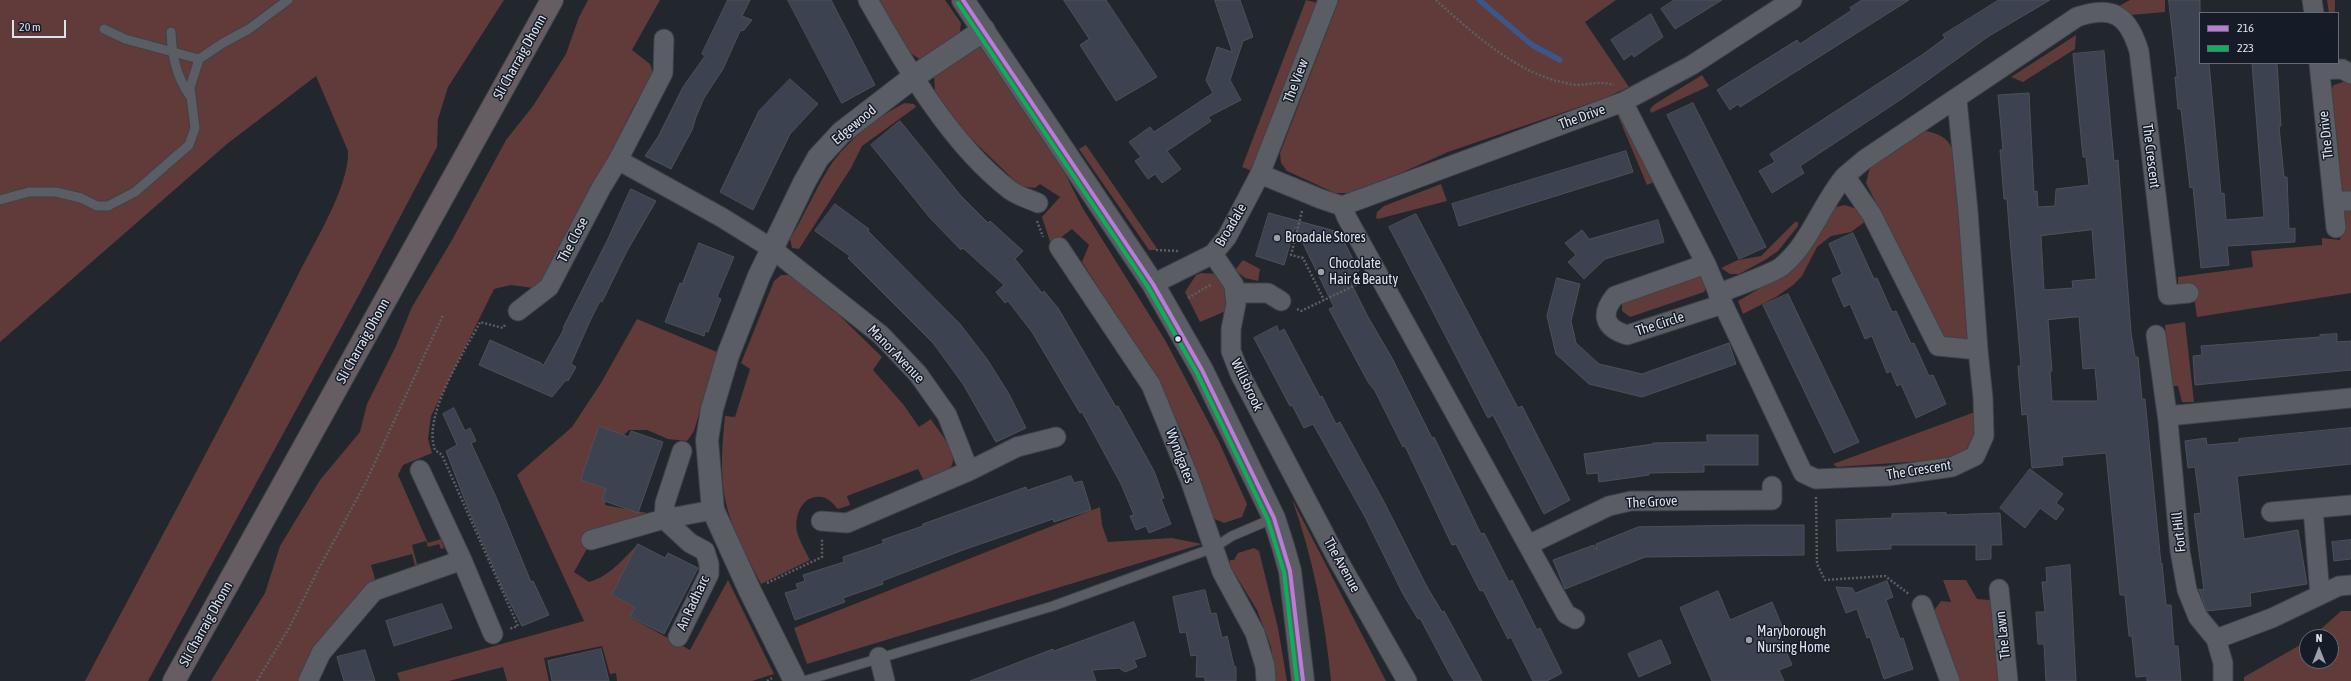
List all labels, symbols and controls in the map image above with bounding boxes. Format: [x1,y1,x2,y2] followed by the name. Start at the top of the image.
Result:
[490,11,550,103] street label: Sli Charraig Dhonn
[14,12,68,38] scale bar
[2199,12,2339,64] legend
[19,20,41,34] text: 20 m
[2237,21,2254,35] text: 216
[2237,41,2254,55] text: 223
[1280,57,1312,105] street label: The View
[1557,101,1607,133] street label: The Drive
[828,102,880,148] street label: Edgewood
[2315,110,2337,160] street label: The Drive
[2139,123,2163,189] street label: The Crescent
[1212,201,1250,249] street label: Broadale
[554,215,592,265] street label: The Close
[1285,230,1366,246] place label: Broadale Stores
[1272,233,1282,243] marker: Broadale Stores
[1329,256,1398,288] place label: Chocolate Hair & Beauty
[1316,267,1326,277] marker: Chocolate Hair & Beauty
[333,295,393,387] street label: Sli Charraig Dhonn
[1634,308,1686,340] street label: The Circle
[864,322,928,386] street label: Manor Avenue
[1173,334,1183,344] unlabelled marker
[1227,356,1267,414] street label: Willsbrook
[1162,426,1198,486] street label: Wyndgates
[1886,457,1952,483] street label: The Crescent
[1626,492,1678,512] street label: The Grove
[2169,511,2189,553] street label: Fort Hill
[1320,535,1364,595] street label: The Avenue
[673,573,713,633] street label: An Radharc
[176,578,236,670] street label: Sli Charraig Dhonn
[1992,610,2014,660] street label: The Lawn
[1757,624,1830,656] place label: Maryborough Nursing Home
[2299,629,2339,669] north arrow
[2316,632,2322,644] text: N
[1744,635,1754,645] marker: Maryborough Nursing Home

